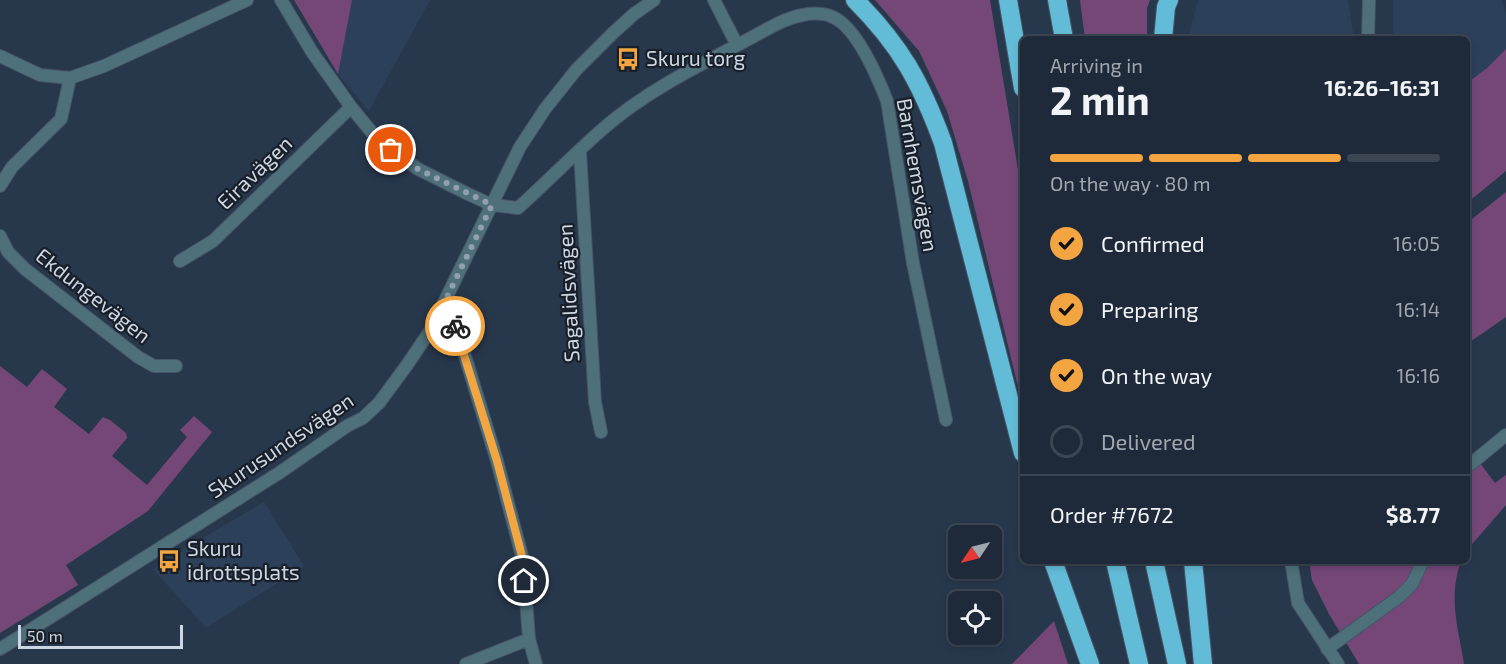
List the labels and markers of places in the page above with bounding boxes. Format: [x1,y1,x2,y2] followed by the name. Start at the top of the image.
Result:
[646,45,745,70] place label: Skuru torg
[615,46,641,72] bus stop icon: Skuru torg
[365,124,416,175] pin
[187,535,300,584] place label: Skuru idrottsplats
[156,548,182,574] bus stop icon: Skuru idrottsplats
[498,555,549,606] pin

